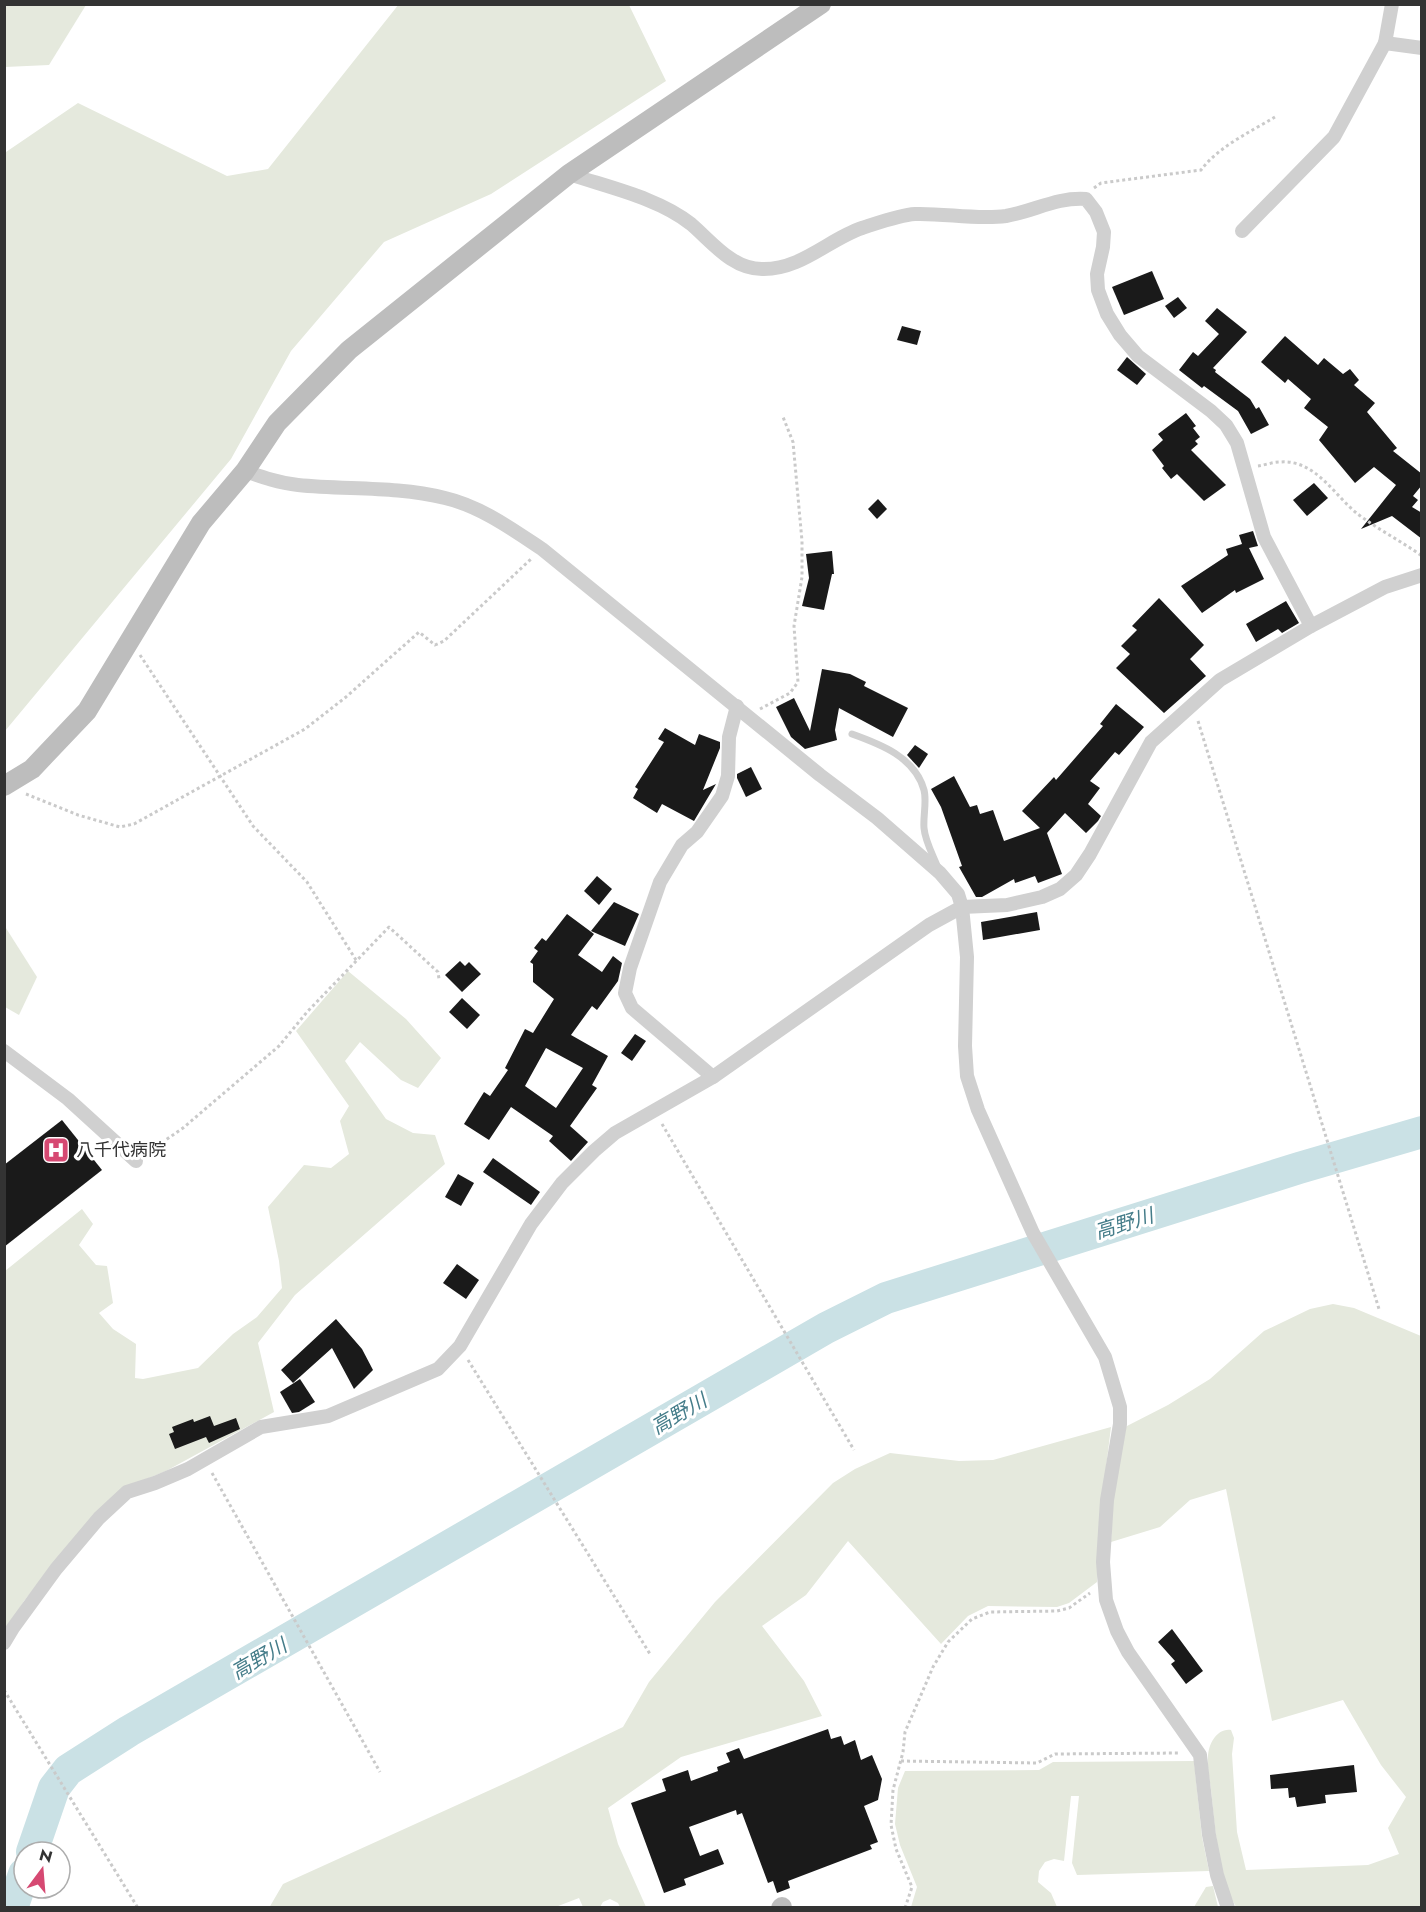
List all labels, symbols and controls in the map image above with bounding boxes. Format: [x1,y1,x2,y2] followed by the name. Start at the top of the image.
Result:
[41,1135,71,1165] hospital icon: 八千代病院
[76,1137,166,1163] place label: 八千代病院
[1091,1201,1159,1247] water label: 高野川
[646,1385,714,1442] water label: 高野川
[226,1630,294,1687] water label: 高野川
[12,1840,72,1900] north arrow
[37,1843,55,1869] text: N

